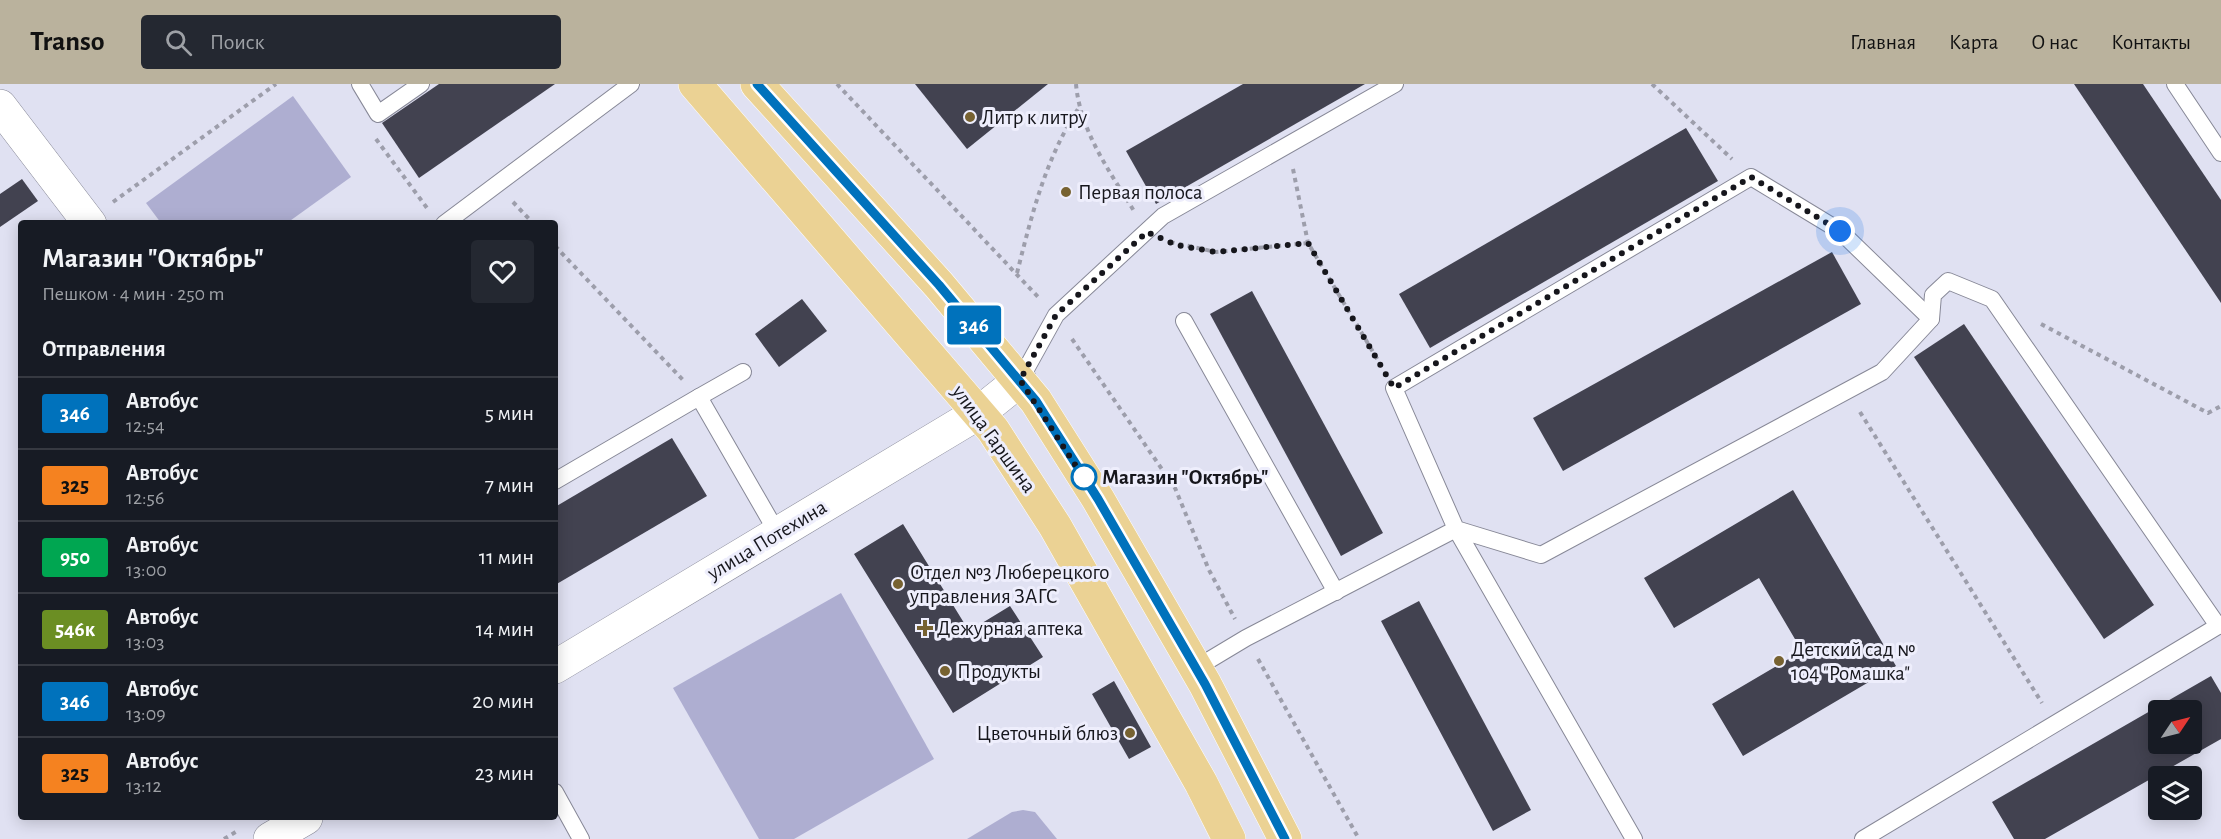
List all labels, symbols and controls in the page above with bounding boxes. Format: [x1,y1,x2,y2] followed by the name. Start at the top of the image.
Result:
[141,15,561,69] search box
[162,26,195,59] icon: search
[30,28,105,56] text: Transo
[210,31,265,53] text: Поиск
[1850,32,1916,53] text: Главная
[1949,32,1998,53] text: Карта
[2031,32,2078,53] text: О нас
[2111,32,2191,53] text: Контакты
[982,107,1087,128] place label: Литр к литру
[963,110,977,124] marker: Литр к литру
[1078,182,1203,203] place label: Первая полоса
[1059,185,1073,199] marker: Первая полоса
[1825,216,1855,246] your location
[471,240,534,303] button: heart
[42,245,264,273] text: Магазин "Октябрь"
[42,284,224,304] text: Пешком · 4 мин · 250 m
[940,306,1008,344] line badge: 346
[959,315,989,336] text: 346
[42,338,166,360] text: Отправления
[948,381,1040,497] street label: улица Гаршина
[126,390,199,412] text: Автобус
[485,402,534,424] text: 5 мин
[60,403,90,424] text: 346
[126,416,165,436] text: 12:54
[126,462,199,484] text: Автобус
[1071,464,1097,490] marker: Магазин "Октябрь"
[1102,467,1268,488] place label: Магазин "Октябрь"
[485,474,534,496] text: 7 мин
[61,475,89,496] text: 325
[126,488,164,508] text: 12:56
[703,496,831,584] street label: улица Потехина
[126,534,199,556] text: Автобус
[479,546,534,568] text: 11 мин
[60,547,90,568] text: 950
[126,560,167,580] text: 13:00
[909,562,1109,607] place label: Отдел №3 Люберецкого управления ЗАГС
[891,577,905,591] marker: Отдел №3 Люберецкого управления ЗАГС
[126,606,199,628] text: Автобус
[476,618,534,640] text: 14 мин
[937,618,1083,639] place label: Дежурная аптека
[55,619,95,640] text: 546к
[918,621,932,635] marker: Дежурная аптека
[126,632,165,652] text: 13:03
[1791,639,1915,684] place label: Детский сад № 104 "Ромашка"
[1772,654,1786,668] marker: Детский сад № 104 "Ромашка"
[957,661,1041,682] place label: Продукты
[938,664,952,678] marker: Продукты
[126,678,199,700] text: Автобус
[472,690,534,712] text: 20 мин
[60,691,90,712] text: 346
[2148,700,2202,754] north arrow
[2148,700,2202,820] map controls
[126,704,166,724] text: 13:09
[976,723,1118,744] place label: Цветочный блюз
[1123,726,1137,740] marker: Цветочный блюз
[126,750,199,772] text: Автобус
[475,762,534,784] text: 23 мин
[61,763,89,784] text: 325
[2148,766,2202,820] button: layers
[126,776,162,796] text: 13:12

